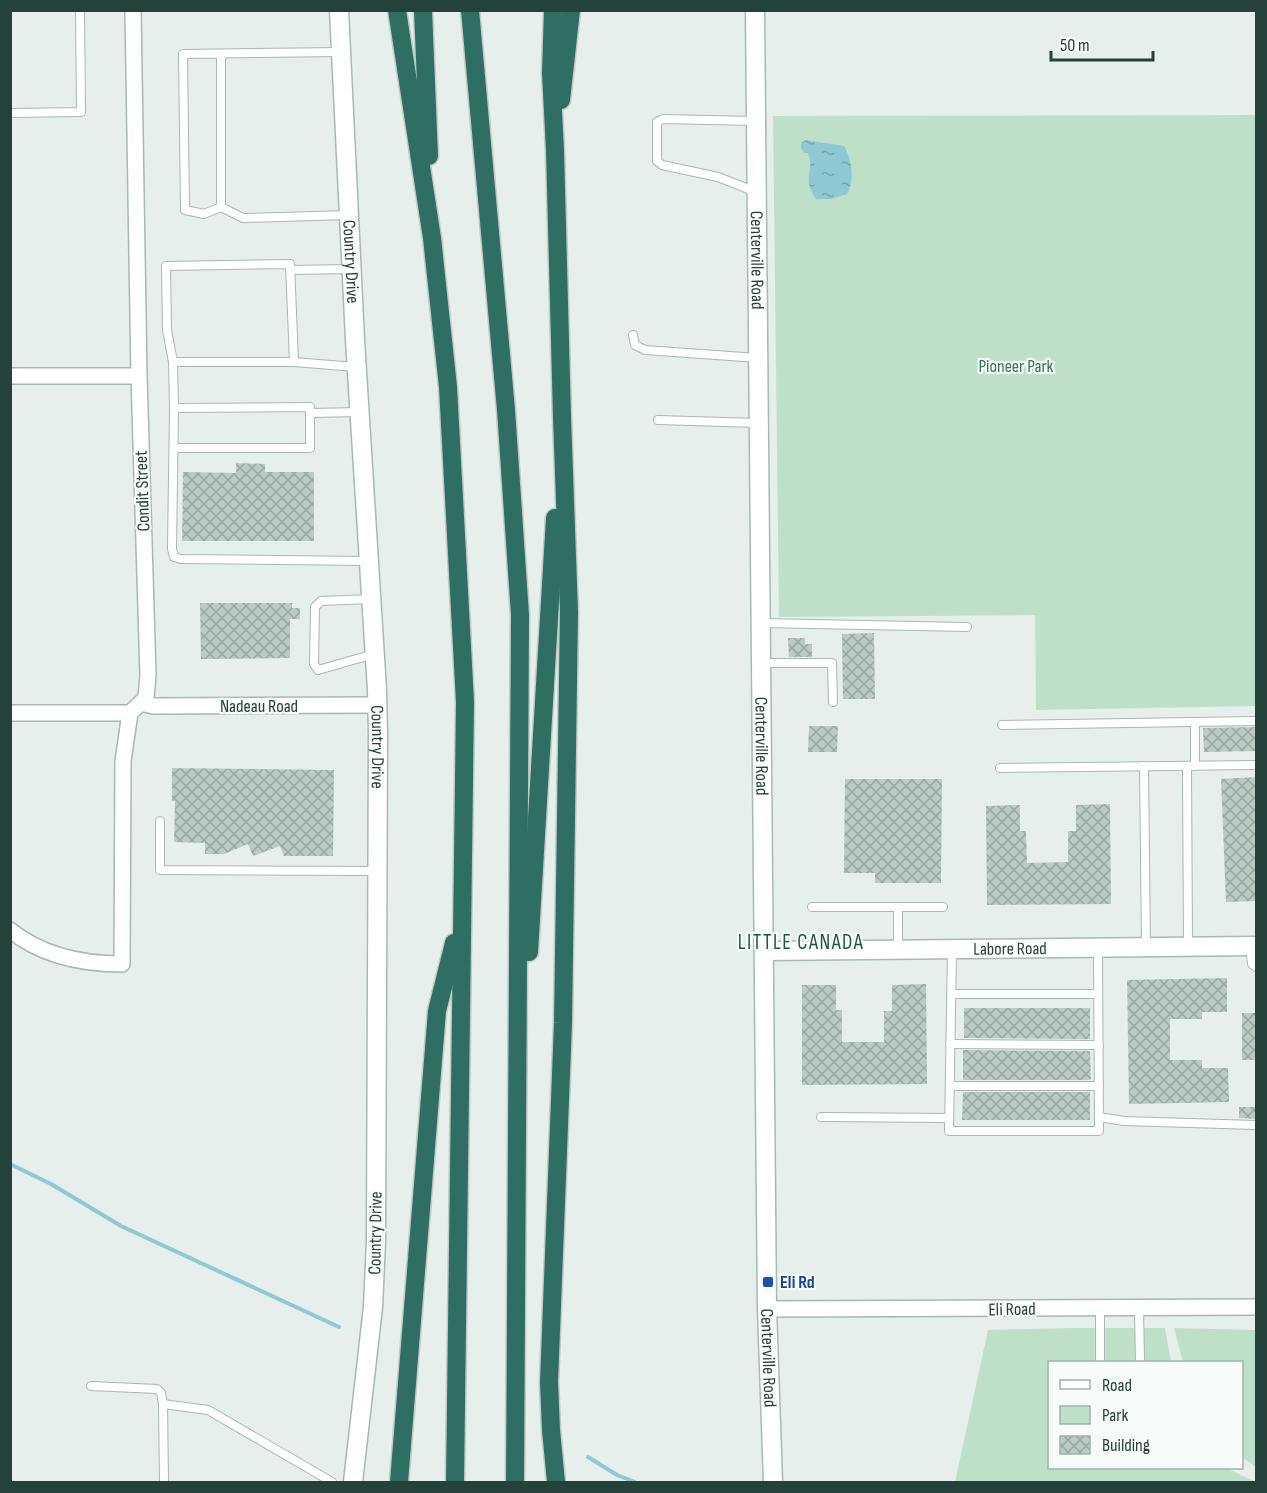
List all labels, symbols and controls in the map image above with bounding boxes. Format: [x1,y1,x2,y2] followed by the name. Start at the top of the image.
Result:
[1051,24,1153,62] scale bar
[1060,35,1090,56] text: 50 m
[746,211,768,309] street label: Centerville Road
[338,219,363,304] street label: Country Drive
[979,356,1054,377] park label: Pioneer Park
[131,450,154,532] street label: Condit Street
[220,696,298,717] street label: Nadeau Road
[750,696,772,795] street label: Centerville Road
[366,705,388,789] street label: Country Drive
[738,930,864,955] district label: LITTLE CANADA
[973,938,1047,960] street label: Labore Road
[364,1191,387,1275] street label: Country Drive
[780,1272,815,1293] place label: Eli Rd
[761,1275,775,1289] marker: Eli Rd
[988,1299,1036,1320] street label: Eli Road
[756,1308,780,1408] street label: Centerville Road
[1048,1361,1243,1469] legend
[1102,1375,1132,1396] text: Road
[1102,1405,1128,1426] text: Park
[1102,1435,1150,1456] text: Building

